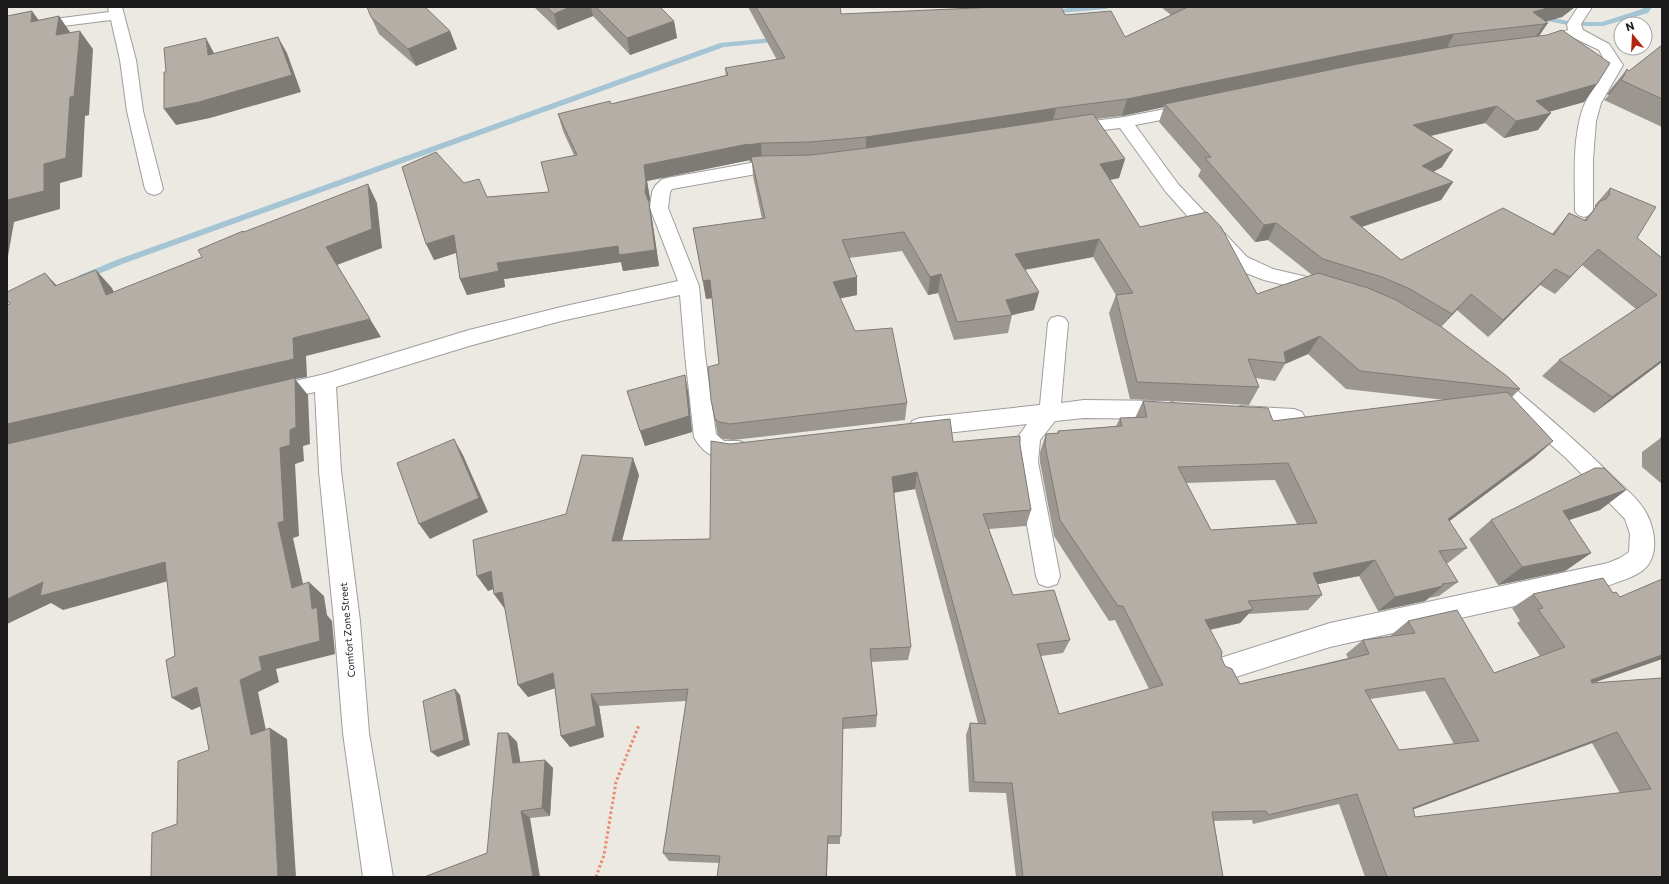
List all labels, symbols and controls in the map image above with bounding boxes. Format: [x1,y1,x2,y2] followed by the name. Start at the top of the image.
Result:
[1613,16,1653,56] north arrow
[1624,19,1636,33] text: N
[337,582,357,678] street label: Comfort Zone Street

